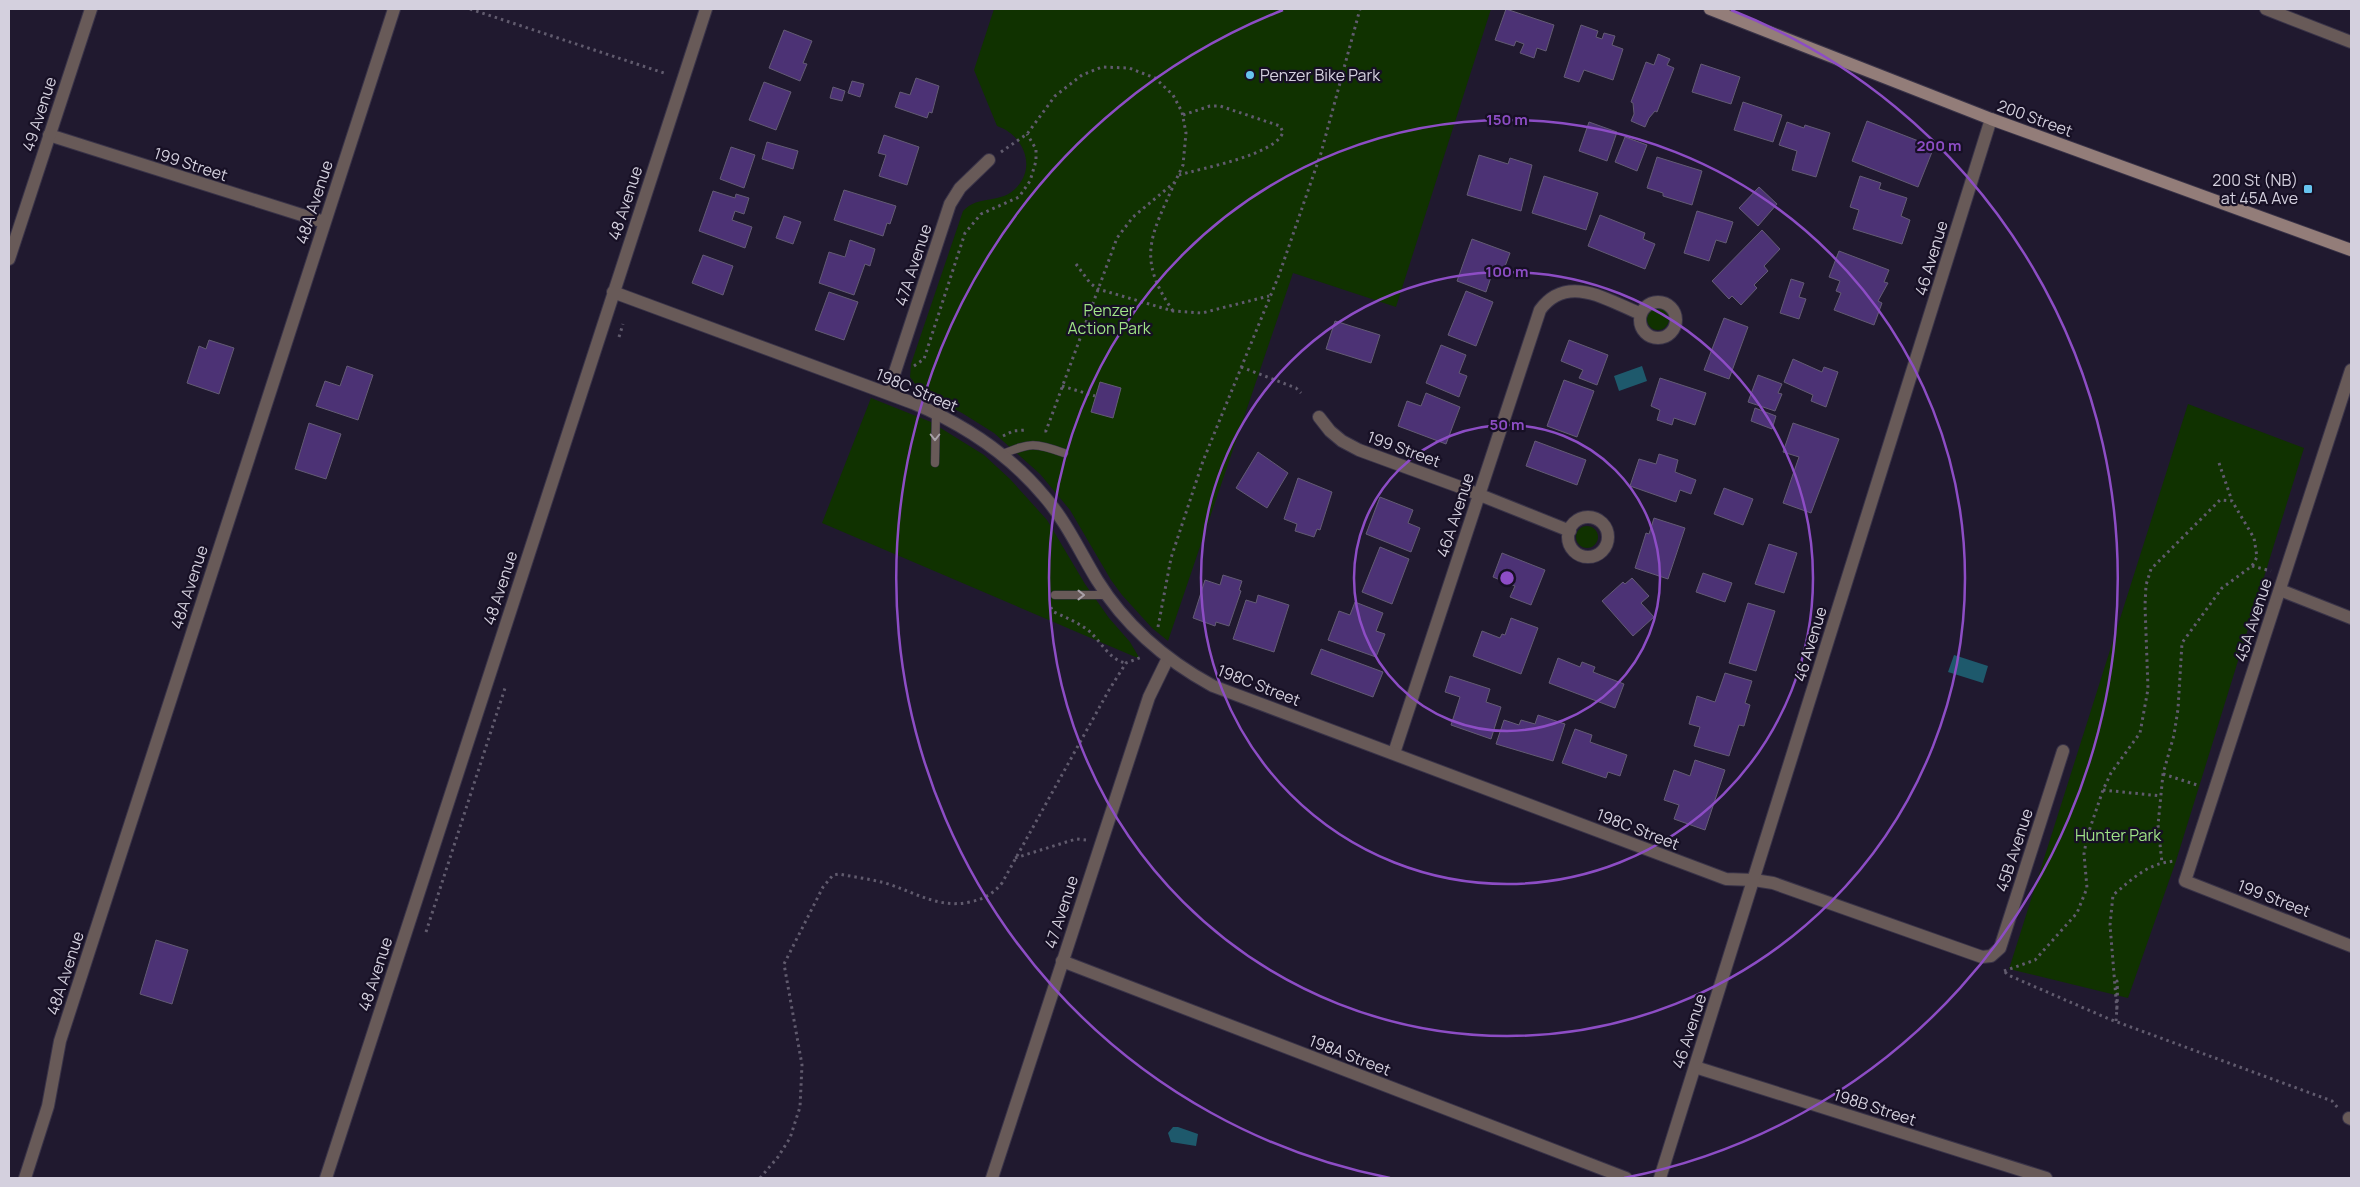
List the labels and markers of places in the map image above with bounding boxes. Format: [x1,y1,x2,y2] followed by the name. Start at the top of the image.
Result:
[1260,64,1381,86] place label: Penzer Bike Park
[1244,69,1256,81] marker: Penzer Bike Park
[2212,169,2298,209] place label: 200 St (NB) at 45A Ave
[2302,183,2314,195] marker: 200 St (NB) at 45A Ave
[1498,569,1516,587] centre of rings

